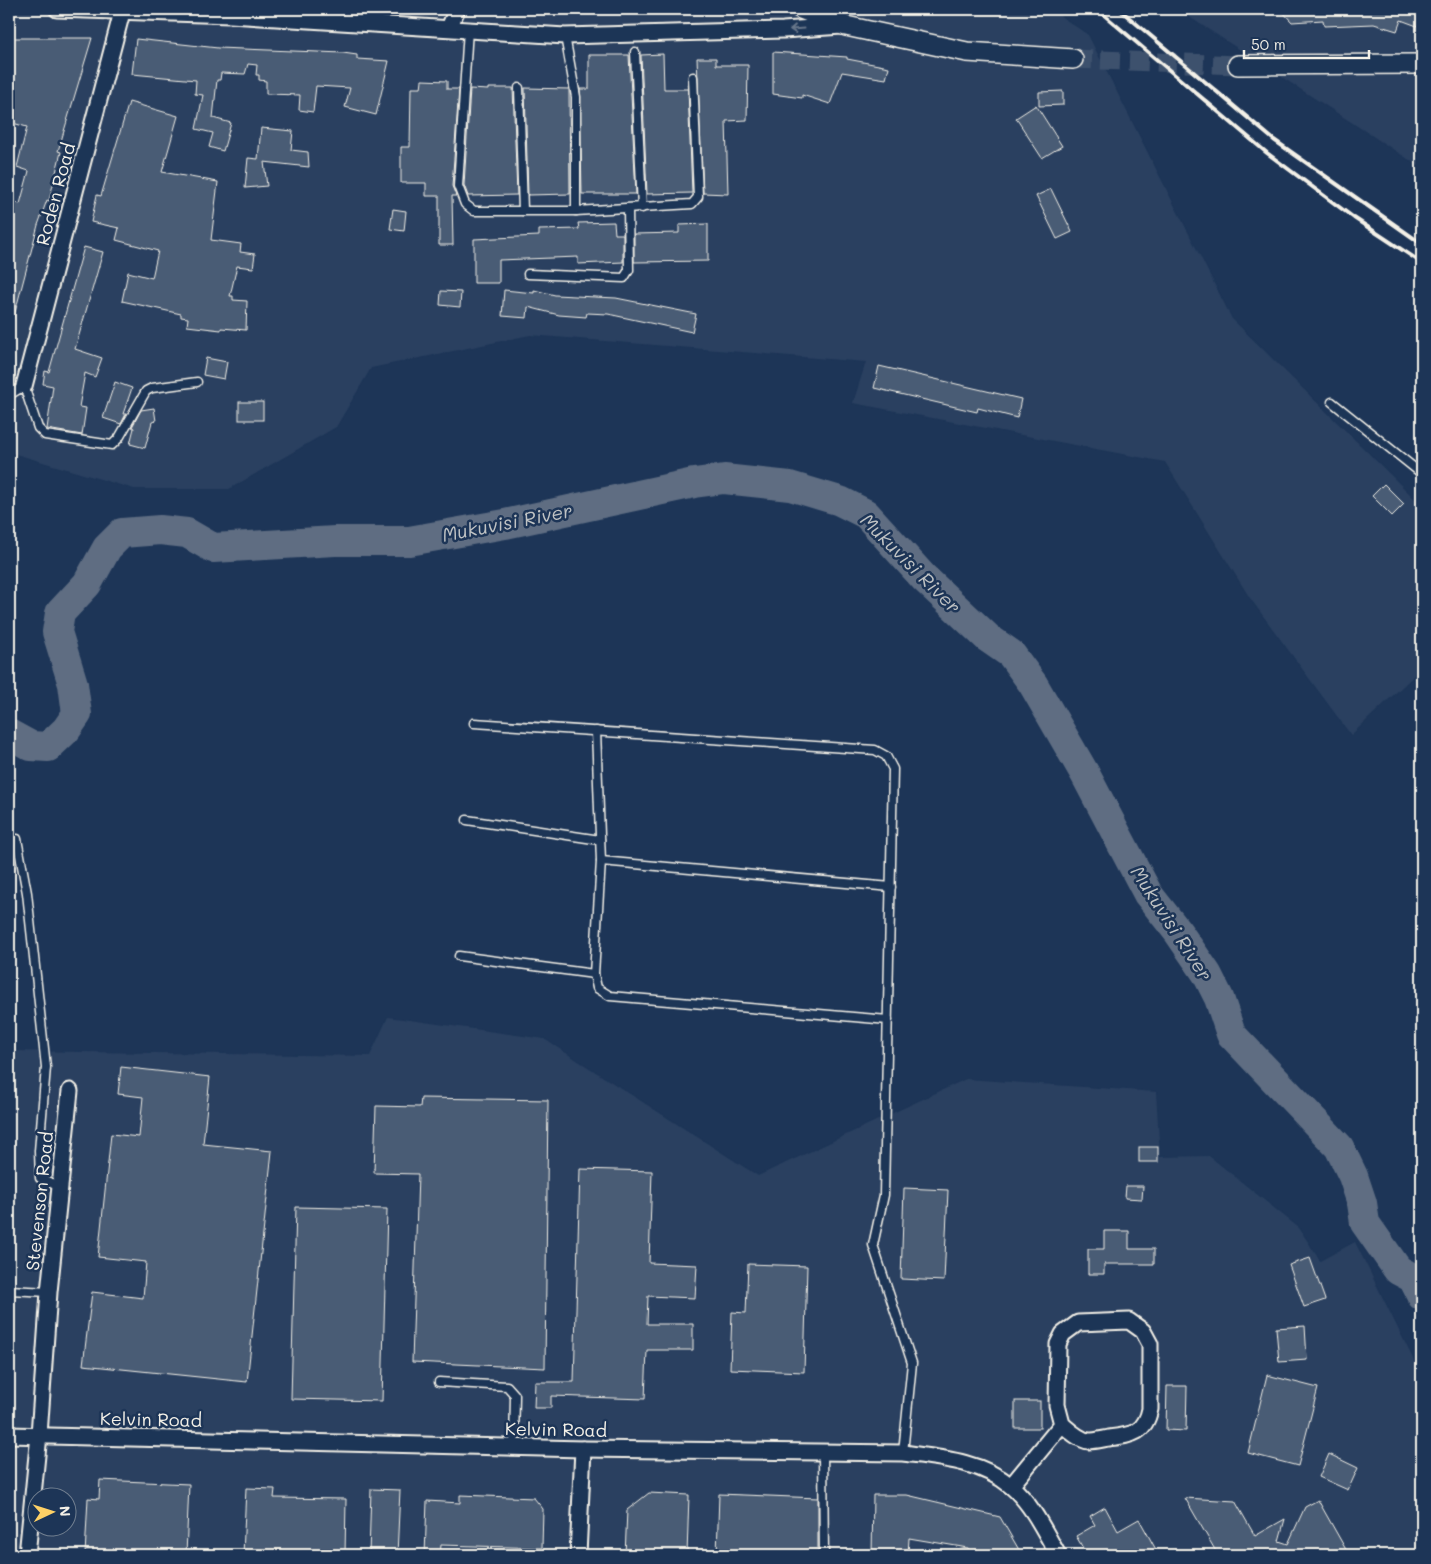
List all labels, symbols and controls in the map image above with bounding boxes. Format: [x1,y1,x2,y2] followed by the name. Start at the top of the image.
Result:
[790,24,806,33] one-way arrow
[1244,28,1368,60] scale bar
[1251,34,1286,54] text: 50 m
[30,140,80,248] street label: Roden Road
[440,497,574,547] water label: Mukuvisi River
[855,507,967,619] water label: Mukuvisi River
[1125,861,1219,985] water label: Mukuvisi River
[20,1130,58,1272] street label: Stevenson Road
[100,1406,202,1432] street label: Kelvin Road
[505,1416,607,1442] street label: Kelvin Road
[28,1486,78,1536] north arrow
[56,1505,75,1517] text: N

